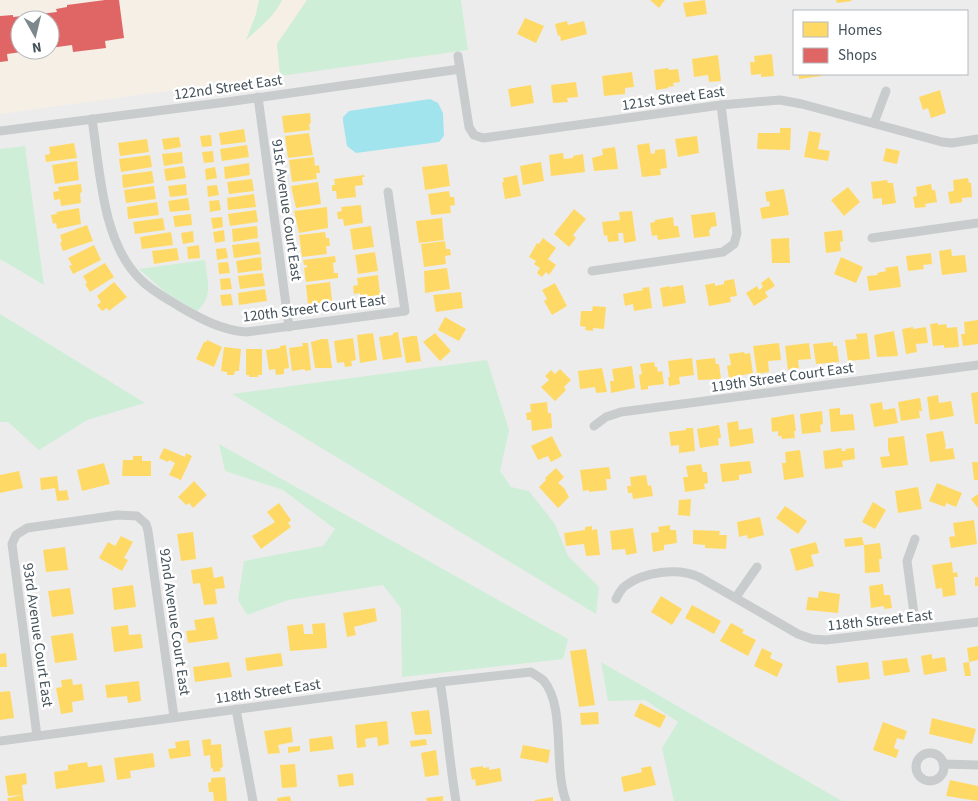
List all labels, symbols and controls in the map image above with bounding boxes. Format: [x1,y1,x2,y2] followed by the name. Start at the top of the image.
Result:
[10,10,60,60] north arrow
[793,10,968,75] legend
[838,20,882,41] text: Homes
[31,36,43,57] text: N
[838,45,877,66] text: Shops
[173,70,284,105] street label: 122nd Street East
[620,81,726,116] street label: 121st Street East
[266,138,307,282] street label: 91st Avenue Court East
[241,289,387,328] street label: 120th Street Court East
[709,357,855,398] street label: 119th Street Court East
[154,547,195,697] street label: 92nd Avenue Court East
[17,562,58,708] street label: 93rd Avenue Court East
[826,605,934,636] street label: 118th Street East
[214,674,322,709] street label: 118th Street East

